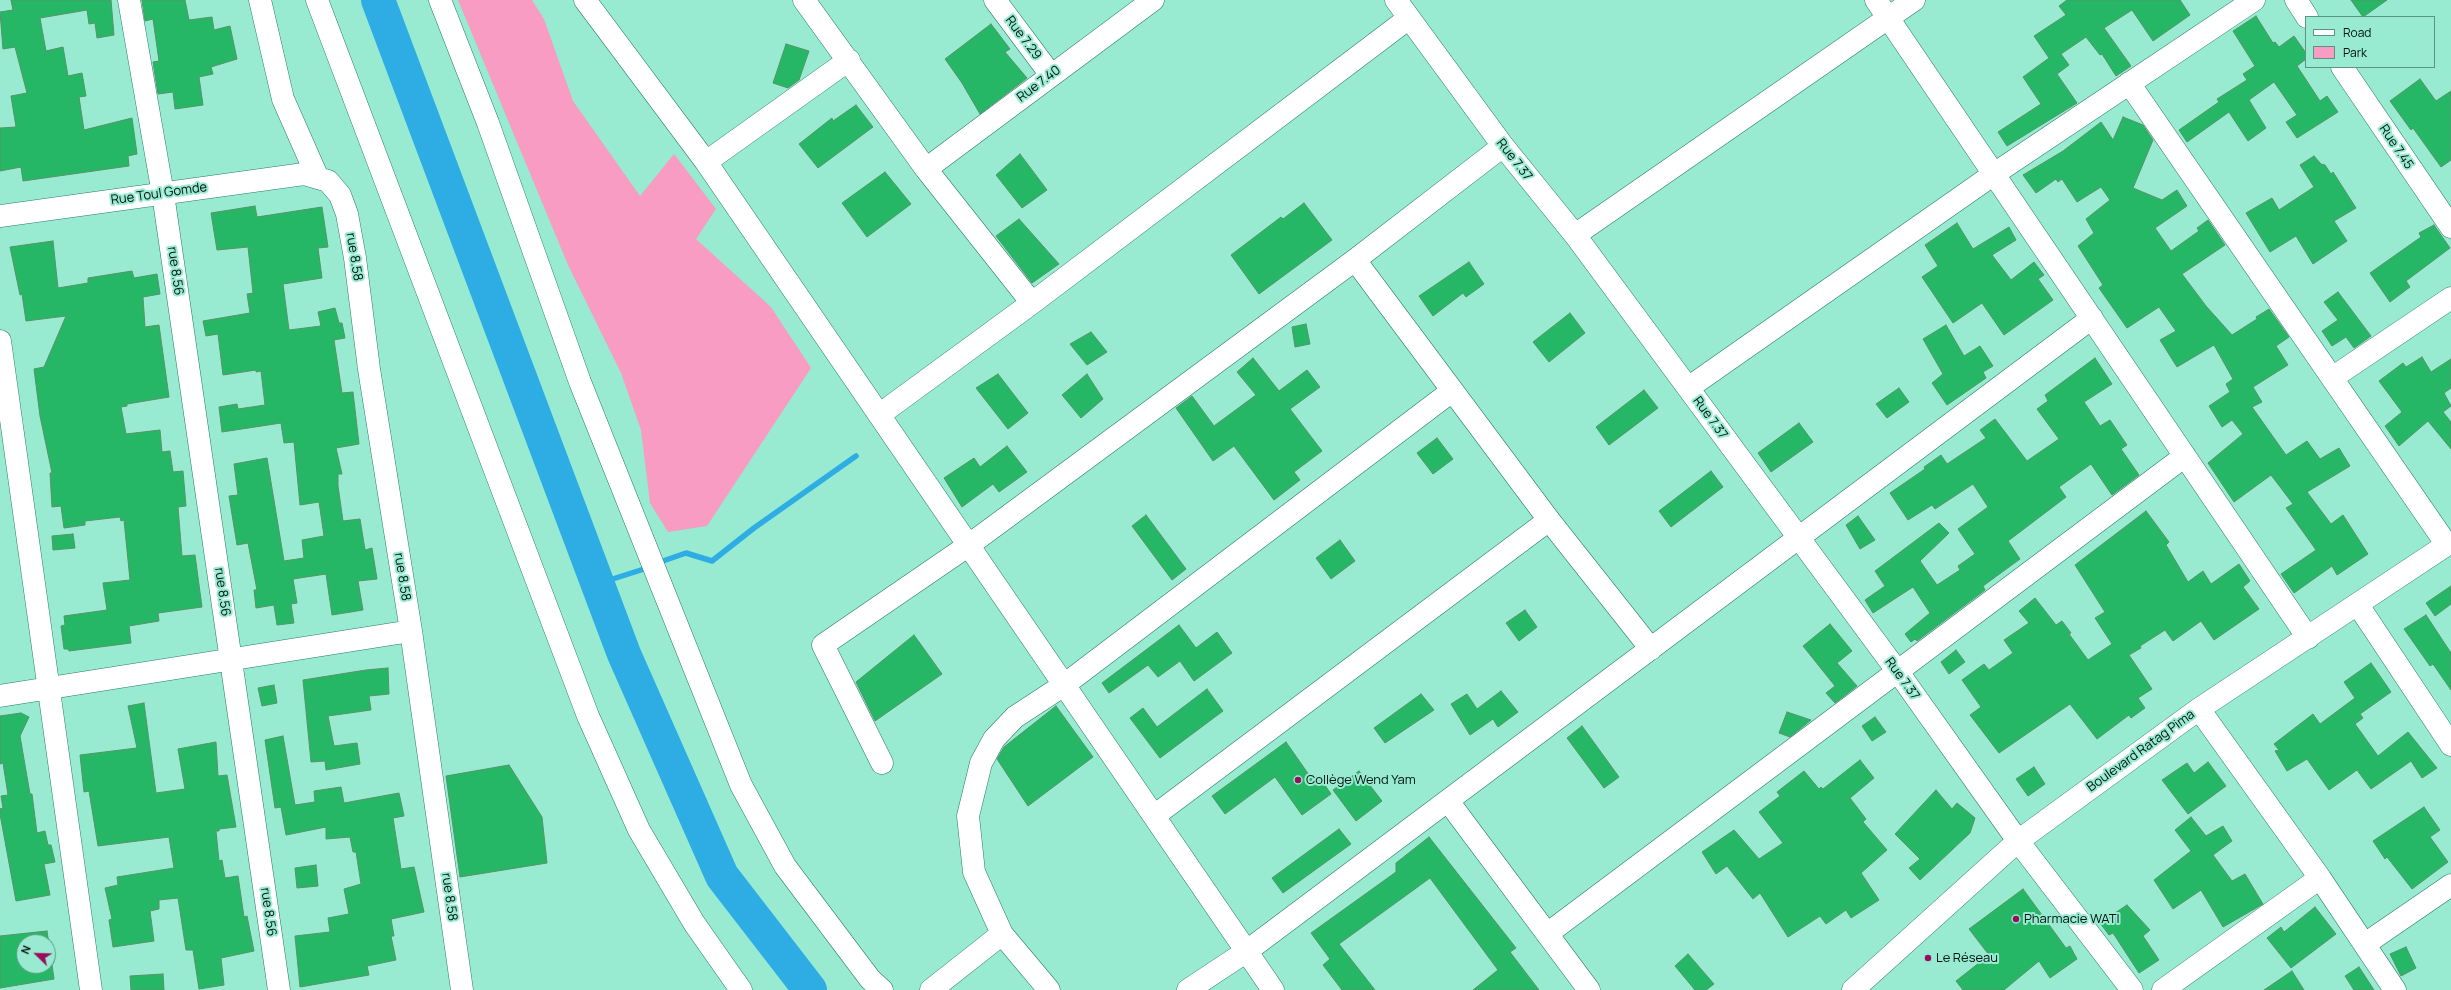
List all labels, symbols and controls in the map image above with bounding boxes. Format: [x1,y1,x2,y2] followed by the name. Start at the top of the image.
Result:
[1002,13,1044,63] street label: Rue 7.29
[2305,16,2435,68] legend
[2343,24,2371,41] text: Road
[2343,44,2367,61] text: Park
[1014,63,1064,105] street label: Rue 7.40
[2375,122,2417,172] street label: Rue 7.45
[1493,136,1535,184] street label: Rue 7.37
[110,180,208,208] street label: Rue Toul Gomde
[343,232,365,282] street label: rue 8.58
[164,246,186,296] street label: rue 8.56
[1689,394,1731,442] street label: Rue 7.37
[391,552,413,602] street label: rue 8.58
[211,567,233,617] street label: rue 8.56
[1881,655,1923,703] street label: Rue 7.37
[2084,707,2198,795] street label: Boulevard Ratag Pima
[1306,772,1416,788] place label: Collège Wend Yam
[1293,775,1303,785] marker: Collège Wend Yam
[438,872,460,922] street label: rue 8.58
[257,887,279,937] street label: rue 8.56
[2024,911,2119,927] place label: Pharmacie WATI
[2011,914,2021,924] marker: Pharmacie WATI
[16,934,56,974] north arrow
[17,943,34,956] text: N
[1936,950,1998,966] place label: Le Réseau
[1923,953,1933,963] marker: Le Réseau

